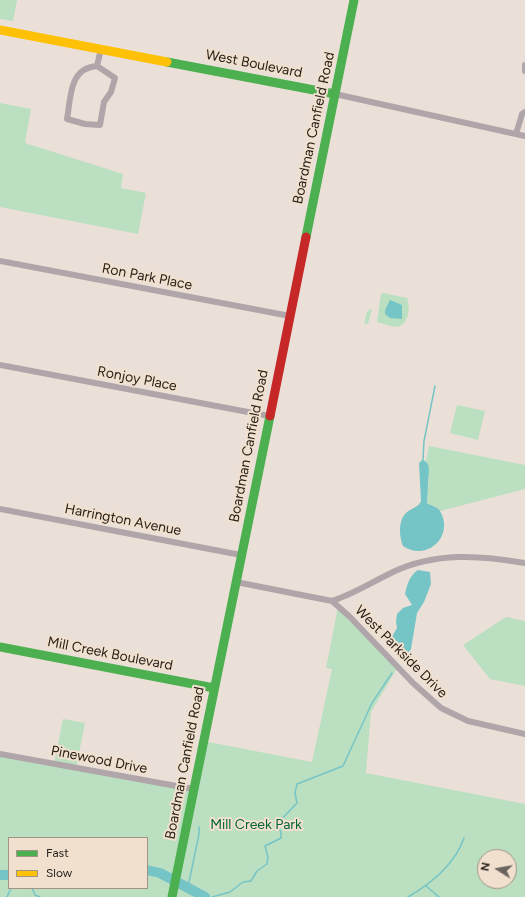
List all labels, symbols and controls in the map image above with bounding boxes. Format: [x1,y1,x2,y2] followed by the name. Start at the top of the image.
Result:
[204,46,304,82] street label: West Boulevard
[290,50,338,206] street label: Boardman Canfield Road
[100,260,194,294] street label: Ron Park Place
[96,363,178,395] street label: Ronjoy Place
[226,368,272,524] street label: Boardman Canfield Road
[63,500,183,540] street label: Harrington Avenue
[351,602,451,702] street label: West Parkside Drive
[46,634,174,674] street label: Mill Creek Boulevard
[162,685,208,841] street label: Boardman Canfield Road
[49,742,149,778] street label: Pinewood Drive
[210,817,302,833] park label: Mill Creek Park
[8,837,148,889] legend
[46,846,69,860] text: Fast
[477,849,517,889] north arrow
[479,861,493,872] text: N
[46,866,72,880] text: Slow

